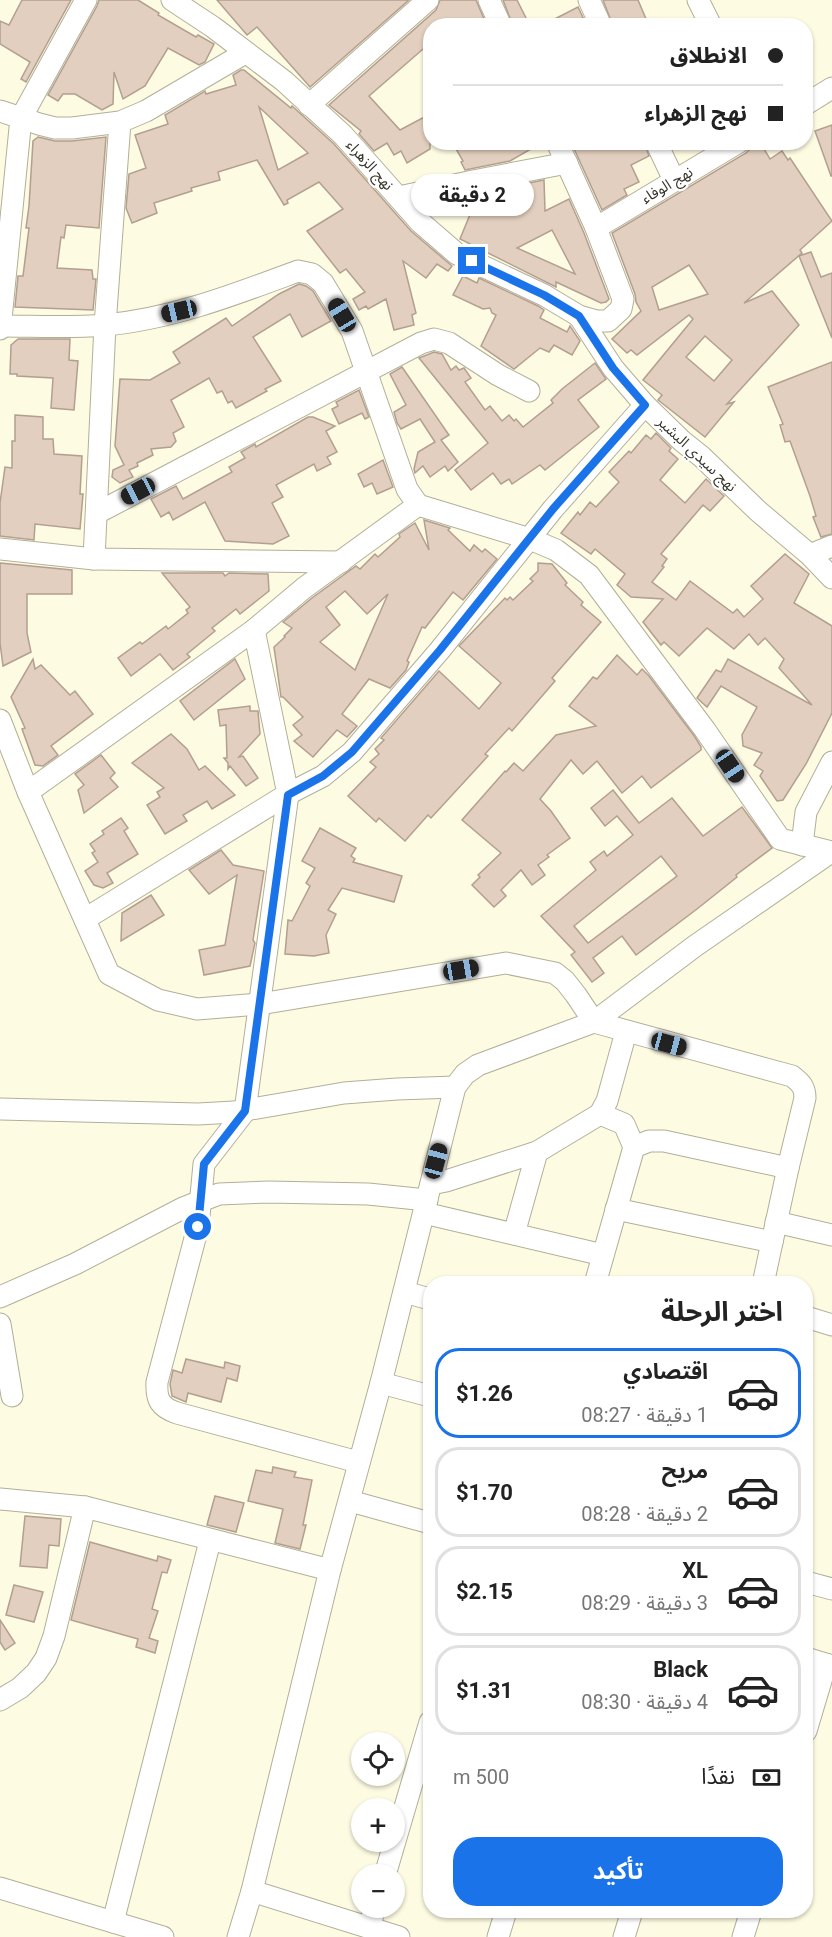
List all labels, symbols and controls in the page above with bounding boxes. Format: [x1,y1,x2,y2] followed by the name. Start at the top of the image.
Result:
[670,43,747,68] text: الانطلاق
[644,101,747,126] text: نهج الزهراء
[340,136,397,196] street label: نهج الزهراء
[638,163,698,210] street label: نهج الوفاء
[410,174,534,216] callout: 2 دقيقة
[439,183,506,207] text: 2 دقيقة
[458,247,485,274] route end
[325,295,359,335] car
[159,298,199,324] car
[651,412,741,498] street label: نهج سيدي البشير
[118,475,158,507] car
[712,746,748,786] car
[442,958,480,982] car
[649,1031,689,1057] car
[423,1141,449,1181] car
[184,1213,211,1240] route start
[661,1296,783,1328] text: اختر الرحلة
[623,1359,708,1384] text: اقتصادي
[726,1366,780,1420] icon: car
[456,1381,513,1406] text: $1.26
[581,1403,708,1427] text: 1 دقيقة · 08:27
[662,1458,708,1483] text: مريح
[726,1465,780,1519] icon: car
[456,1480,513,1505] text: $1.70
[581,1502,708,1526] text: 2 دقيقة · 08:28
[682,1558,708,1583] text: XL
[726,1564,780,1618] icon: car
[456,1579,513,1604] text: $2.15
[581,1591,708,1615] text: 3 دقيقة · 08:29
[653,1657,708,1682] text: Black
[726,1663,780,1717] icon: car
[456,1678,513,1703] text: $1.31
[581,1690,708,1714] text: 4 دقيقة · 08:30
[351,1732,405,1918] map controls
[351,1732,405,1786] button: locate
[750,1761,783,1794] icon: cash
[701,1764,735,1789] text: نقدًا
[453,1765,509,1789] text: 500 m
[351,1798,405,1852] button: +
[453,1837,783,1906] button: تأكيد
[351,1864,405,1918] button: −

